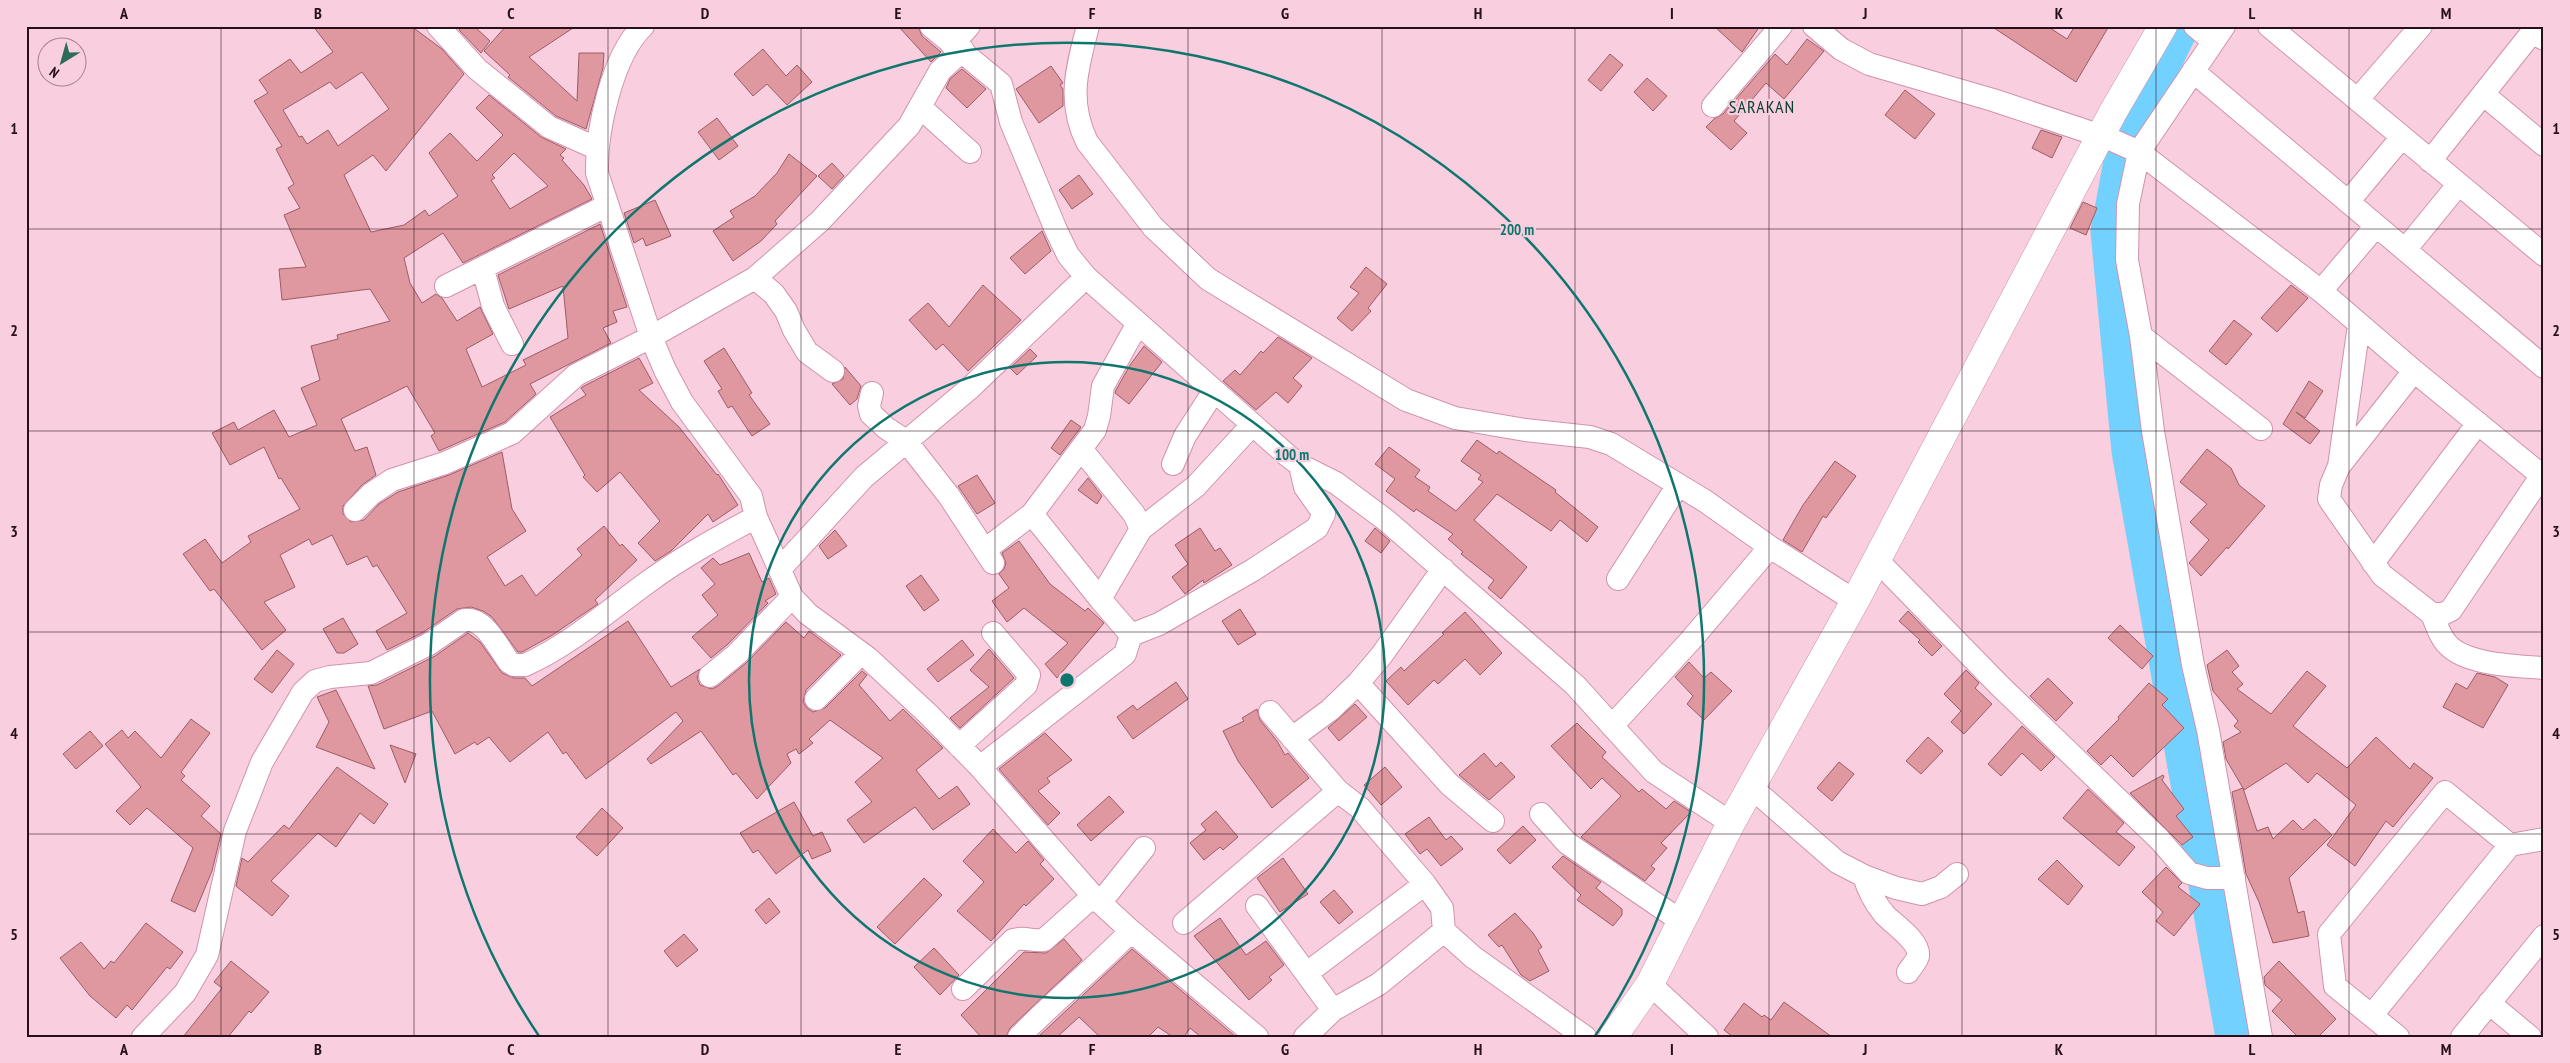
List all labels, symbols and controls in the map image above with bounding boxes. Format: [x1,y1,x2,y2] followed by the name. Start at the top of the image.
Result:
[119,3,129,23] text: A
[314,3,322,23] text: B
[507,3,515,23] text: C
[701,3,710,23] text: D
[895,3,902,23] text: E
[1089,3,1096,23] text: F
[1281,3,1289,23] text: G
[1474,3,1482,23] text: H
[1670,3,1674,23] text: I
[1862,3,1867,23] text: J
[2055,3,2064,23] text: K
[2249,3,2256,23] text: L
[2441,3,2451,23] text: M
[38,38,88,88] north arrow
[46,63,63,82] text: N
[1729,95,1795,118] district label: SARAKAN
[10,118,18,138] text: 1
[2552,118,2560,138] text: 1
[1500,220,1534,239] text: 200 m
[10,320,18,340] text: 2
[2552,320,2560,340] text: 2
[1275,445,1309,464] text: 100 m
[10,521,18,541] text: 3
[2552,521,2560,541] text: 3
[1058,671,1076,689] centre of rings
[10,723,18,743] text: 4
[2552,723,2560,743] text: 4
[10,924,18,944] text: 5
[2552,924,2560,944] text: 5
[119,1039,129,1059] text: A
[314,1039,322,1059] text: B
[507,1039,515,1059] text: C
[701,1039,710,1059] text: D
[895,1039,902,1059] text: E
[1089,1039,1096,1059] text: F
[1281,1039,1289,1059] text: G
[1474,1039,1482,1059] text: H
[1670,1039,1674,1059] text: I
[1862,1039,1867,1059] text: J
[2055,1039,2064,1059] text: K
[2249,1039,2256,1059] text: L
[2441,1039,2451,1059] text: M

